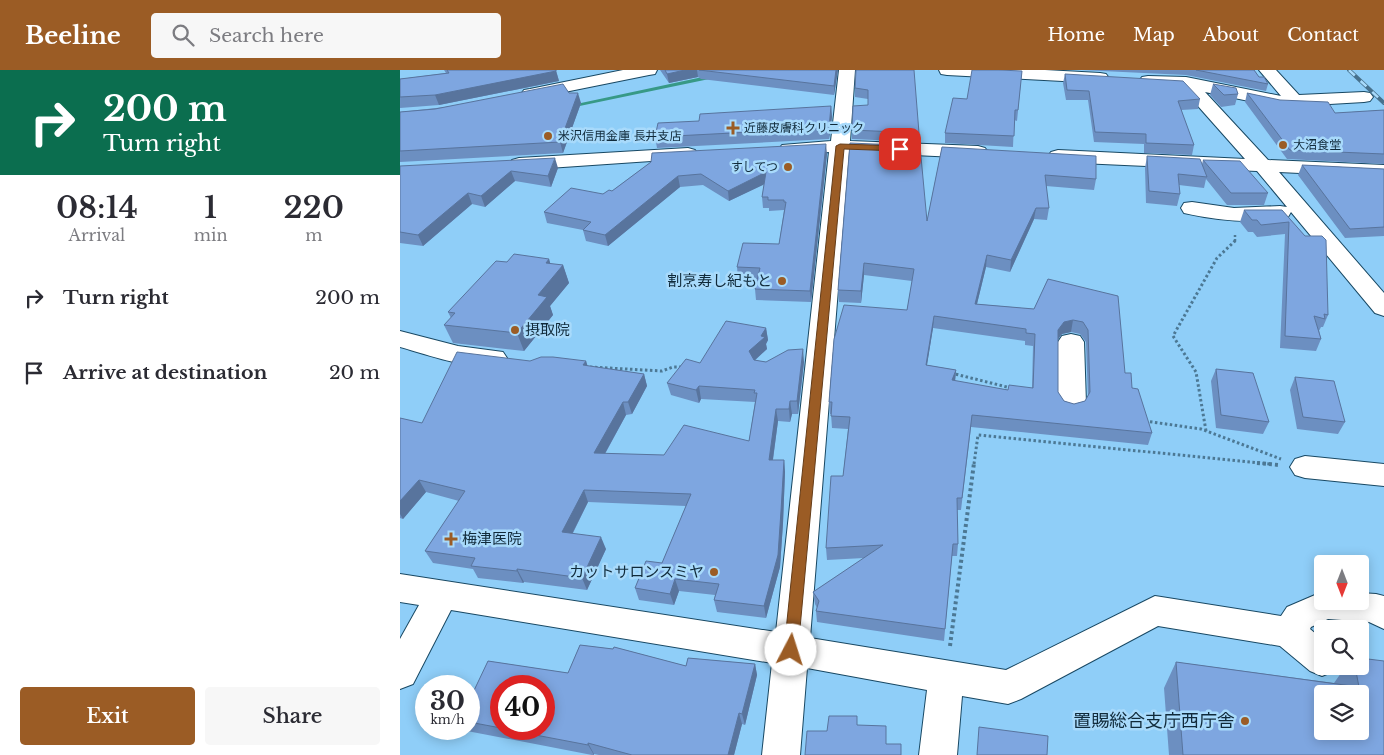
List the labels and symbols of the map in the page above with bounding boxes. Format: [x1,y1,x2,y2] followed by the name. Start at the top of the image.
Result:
[744,120,864,135] place label: 近藤皮膚科クリニック
[726,121,740,135] marker: 近藤皮膚科クリニック
[558,128,681,143] place label: 米沢信用金庫 長井支店
[879,128,921,170] pin
[542,130,554,142] marker: 米沢信用金庫 長井支店
[1293,137,1341,152] place label: 大沼食堂
[1277,139,1289,151] marker: 大沼食堂
[731,159,778,174] place label: すしてつ
[782,161,794,173] marker: すしてつ
[667,271,772,290] place label: 割烹寿し紀もと
[776,275,788,287] marker: 割烹寿し紀もと
[525,320,570,339] place label: 摂取院
[509,324,521,336] marker: 摂取院
[462,529,522,548] place label: 梅津医院
[444,532,458,546] marker: 梅津医院
[1314,555,1369,610] north arrow
[569,562,704,581] place label: カットサロンスミヤ
[708,566,720,578] marker: カットサロンスミヤ
[764,623,816,675] position arrow
[490,675,555,740] speed limit sign: 40
[1073,710,1235,732] place label: 置賜総合支庁西庁舎
[1239,715,1251,727] marker: 置賜総合支庁西庁舎

